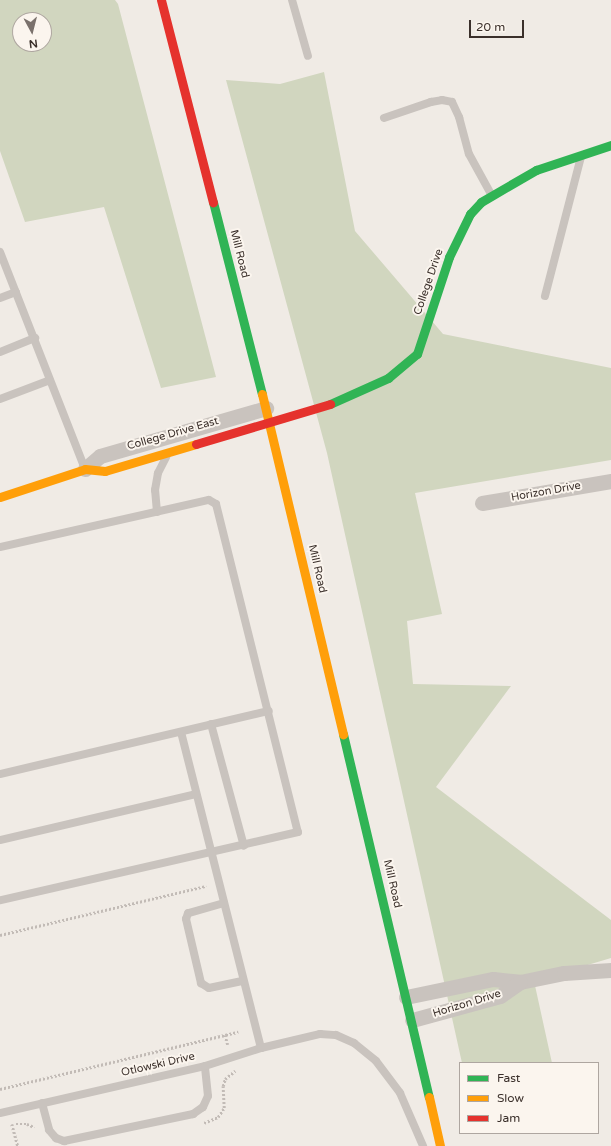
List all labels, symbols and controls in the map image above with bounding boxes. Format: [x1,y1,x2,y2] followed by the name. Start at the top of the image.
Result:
[12,12,52,52] north arrow
[471,12,526,38] scale bar
[476,20,505,34] text: 20 m
[28,36,39,50] text: N
[227,229,251,279] street label: Mill Road
[412,247,446,317] street label: College Drive
[126,415,220,453] street label: College Drive East
[510,479,582,505] street label: Horizon Drive
[305,544,329,594] street label: Mill Road
[380,859,404,909] street label: Mill Road
[431,987,503,1021] street label: Horizon Drive
[120,1050,196,1080] street label: Otlowski Drive
[459,1062,599,1134] legend
[497,1071,520,1085] text: Fast
[497,1091,524,1105] text: Slow
[497,1111,520,1125] text: Jam

